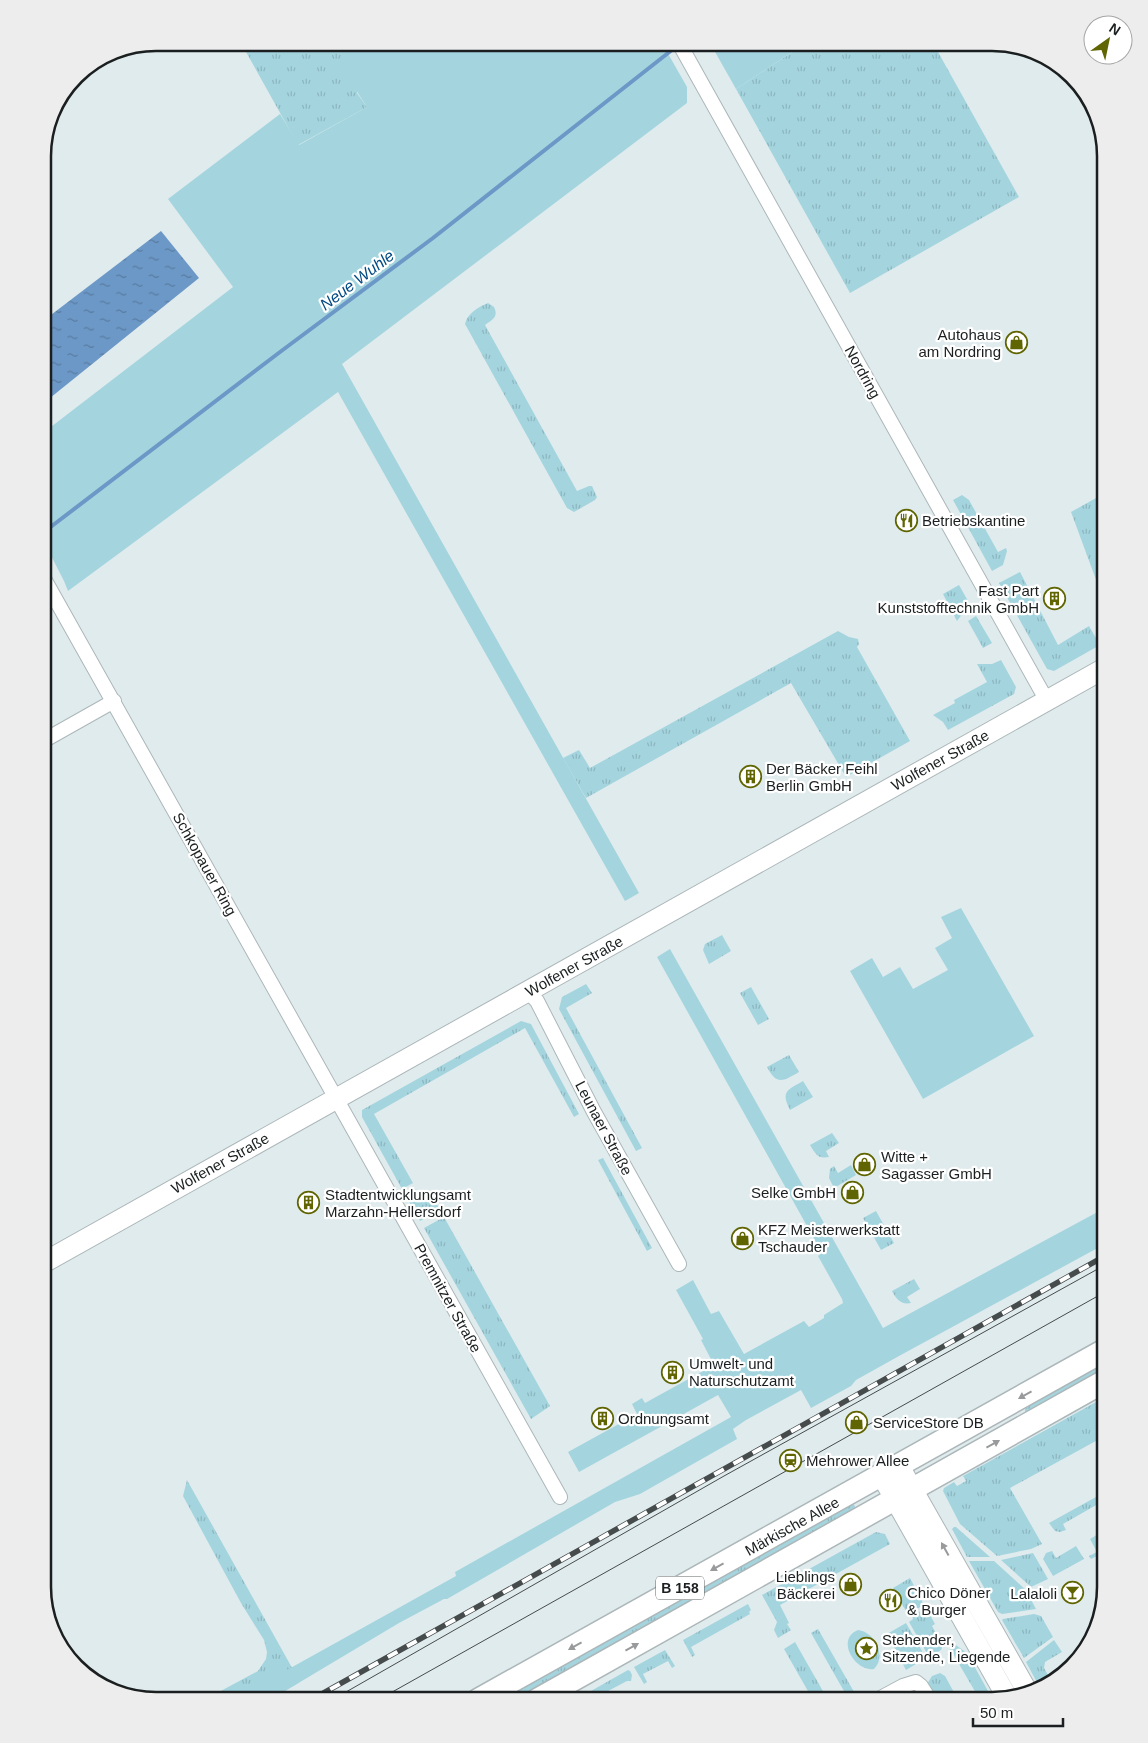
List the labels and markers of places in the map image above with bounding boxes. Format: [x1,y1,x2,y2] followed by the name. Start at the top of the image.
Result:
[918,326,1001,360] place label: Autohaus am Nordring
[1005,331,1029,355] shop icon: Autohaus am Nordring
[894,508,918,532] restaurant icon: Betriebskantine
[922,512,1025,529] place label: Betriebskantine
[878,582,1040,616] place label: Fast Part Kunststofftechnik GmbH
[1043,587,1067,611] building icon: Fast Part Kunststofftechnik GmbH
[766,760,878,794] place label: Der Bäcker Feihl Berlin GmbH
[738,765,762,789] building icon: Der Bäcker Feihl Berlin GmbH
[881,1148,992,1182] place label: Witte + Sagasser GmbH
[853,1153,877,1177] shop icon: Witte + Sagasser GmbH
[840,1180,864,1204] shop icon: Selke GmbH
[751,1184,836,1201] place label: Selke GmbH
[325,1186,472,1220] place label: Stadtentwicklungsamt Marzahn-Hellersdorf
[297,1191,321,1215] building icon: Stadtentwicklungsamt Marzahn-Hellersdorf
[758,1221,901,1255] place label: KFZ Meisterwerkstatt Tschauder
[730,1226,754,1250] shop icon: KFZ Meisterwerkstatt Tschauder
[689,1355,795,1389] place label: Umwelt- und Naturschutzamt
[661,1360,685,1384] building icon: Umwelt- und Naturschutzamt
[590,1406,614,1430] building icon: Ordnungsamt
[618,1410,710,1427] place label: Ordnungsamt
[845,1410,869,1434] shop icon: ServiceStore DB
[873,1414,984,1431] place label: ServiceStore DB
[778,1448,802,1472] station icon: Mehrower Allee
[806,1452,909,1469] place label: Mehrower Allee
[776,1568,835,1602] place label: Lieblings Bäckerei
[839,1573,863,1597] shop icon: Lieblings Bäckerei
[1061,1581,1085,1605] bar icon: Lalaloli
[907,1584,990,1618] place label: Chico Döner & Burger
[1010,1585,1057,1602] place label: Lalaloli
[879,1589,903,1613] restaurant icon: Chico Döner & Burger
[882,1631,1010,1665] place label: Stehender, Sitzende, Liegende
[854,1636,878,1660] place icon: Stehender, Sitzende, Liegende

